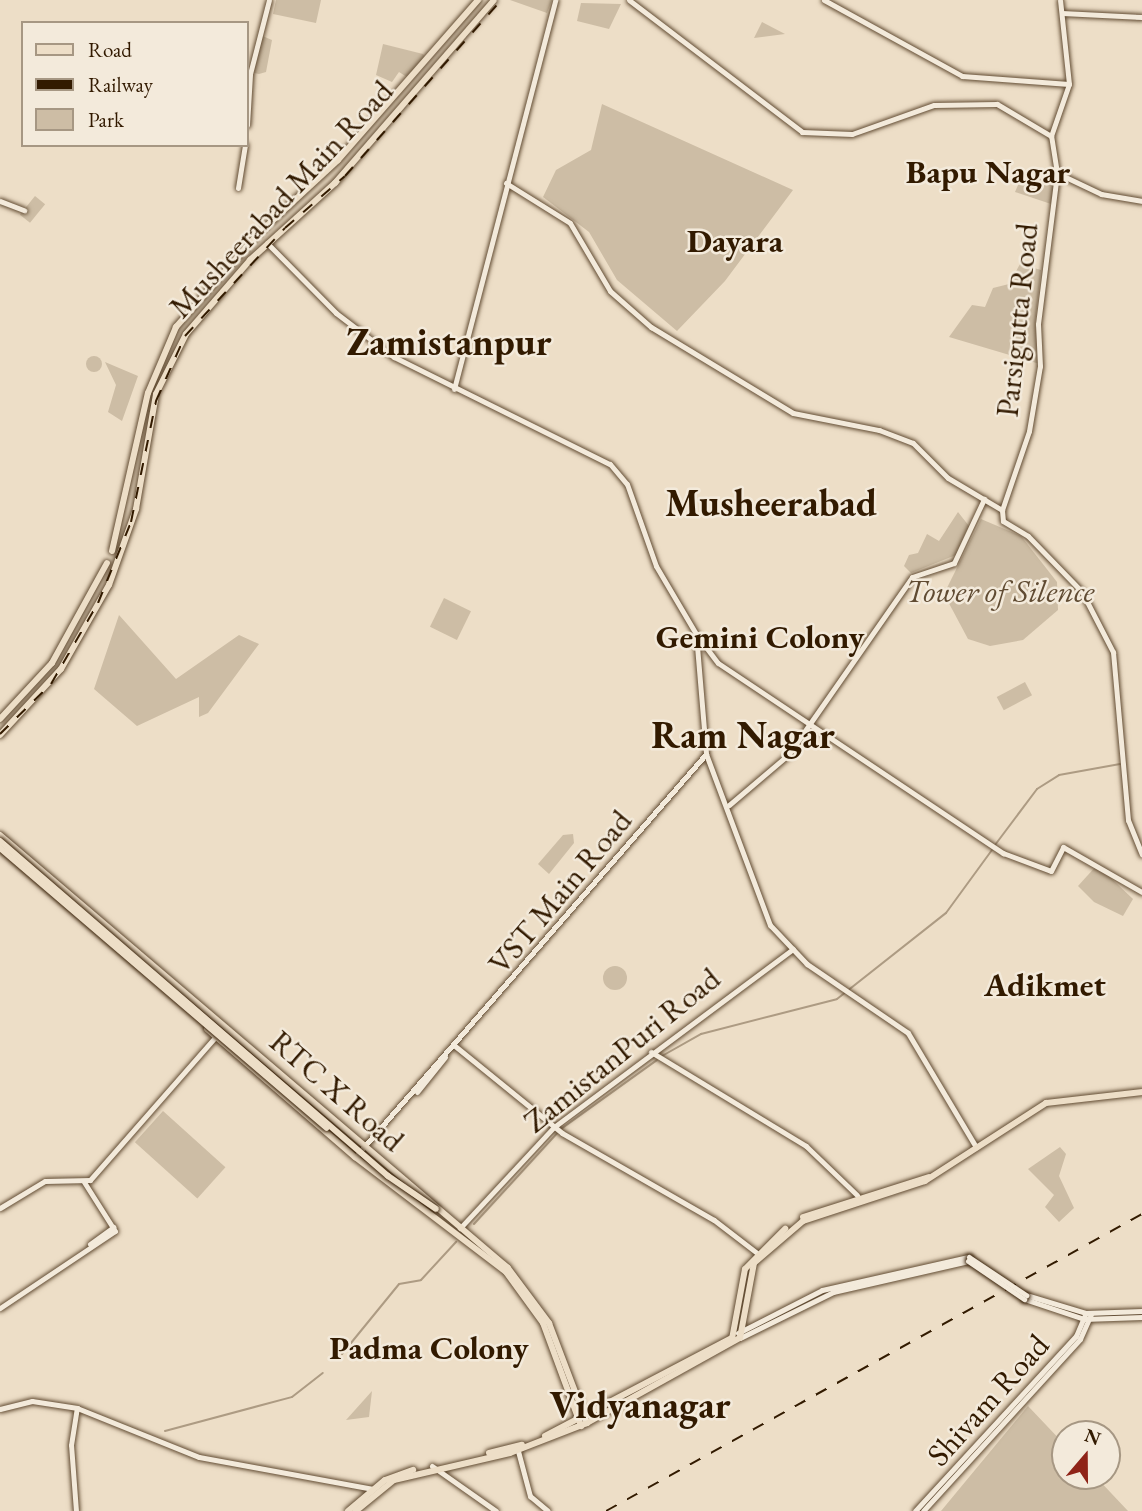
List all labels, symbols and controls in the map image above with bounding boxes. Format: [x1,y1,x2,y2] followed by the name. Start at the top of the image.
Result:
[21,21,248,147] legend
[88,36,132,63] text: Road
[88,71,153,98] text: Railway
[161,72,401,326] street label: Musheerabad Main Road
[88,106,124,133] text: Park
[906,152,1070,192] district label: Bapu Nagar
[687,221,783,261] district label: Dayara
[988,221,1046,419] street label: Parsigutta Road
[347,319,551,365] district label: Zamistanpur
[665,480,877,526] district label: Musheerabad
[906,572,1094,610] park label: Tower of Silence
[656,617,864,657] district label: Gemini Colony
[651,712,835,758] district label: Ram Nagar
[480,802,640,982] street label: VST Main Road
[516,959,728,1141] street label: ZamistanPuri Road
[984,965,1106,1005] district label: Adikmet
[262,1022,412,1160] street label: RTC X Road
[919,1326,1057,1474] street label: Shivam Road
[329,1328,529,1368] district label: Padma Colony
[549,1382,731,1428] district label: Vidyanagar
[1051,1420,1121,1490] north arrow
[1081,1422,1104,1451] text: N

